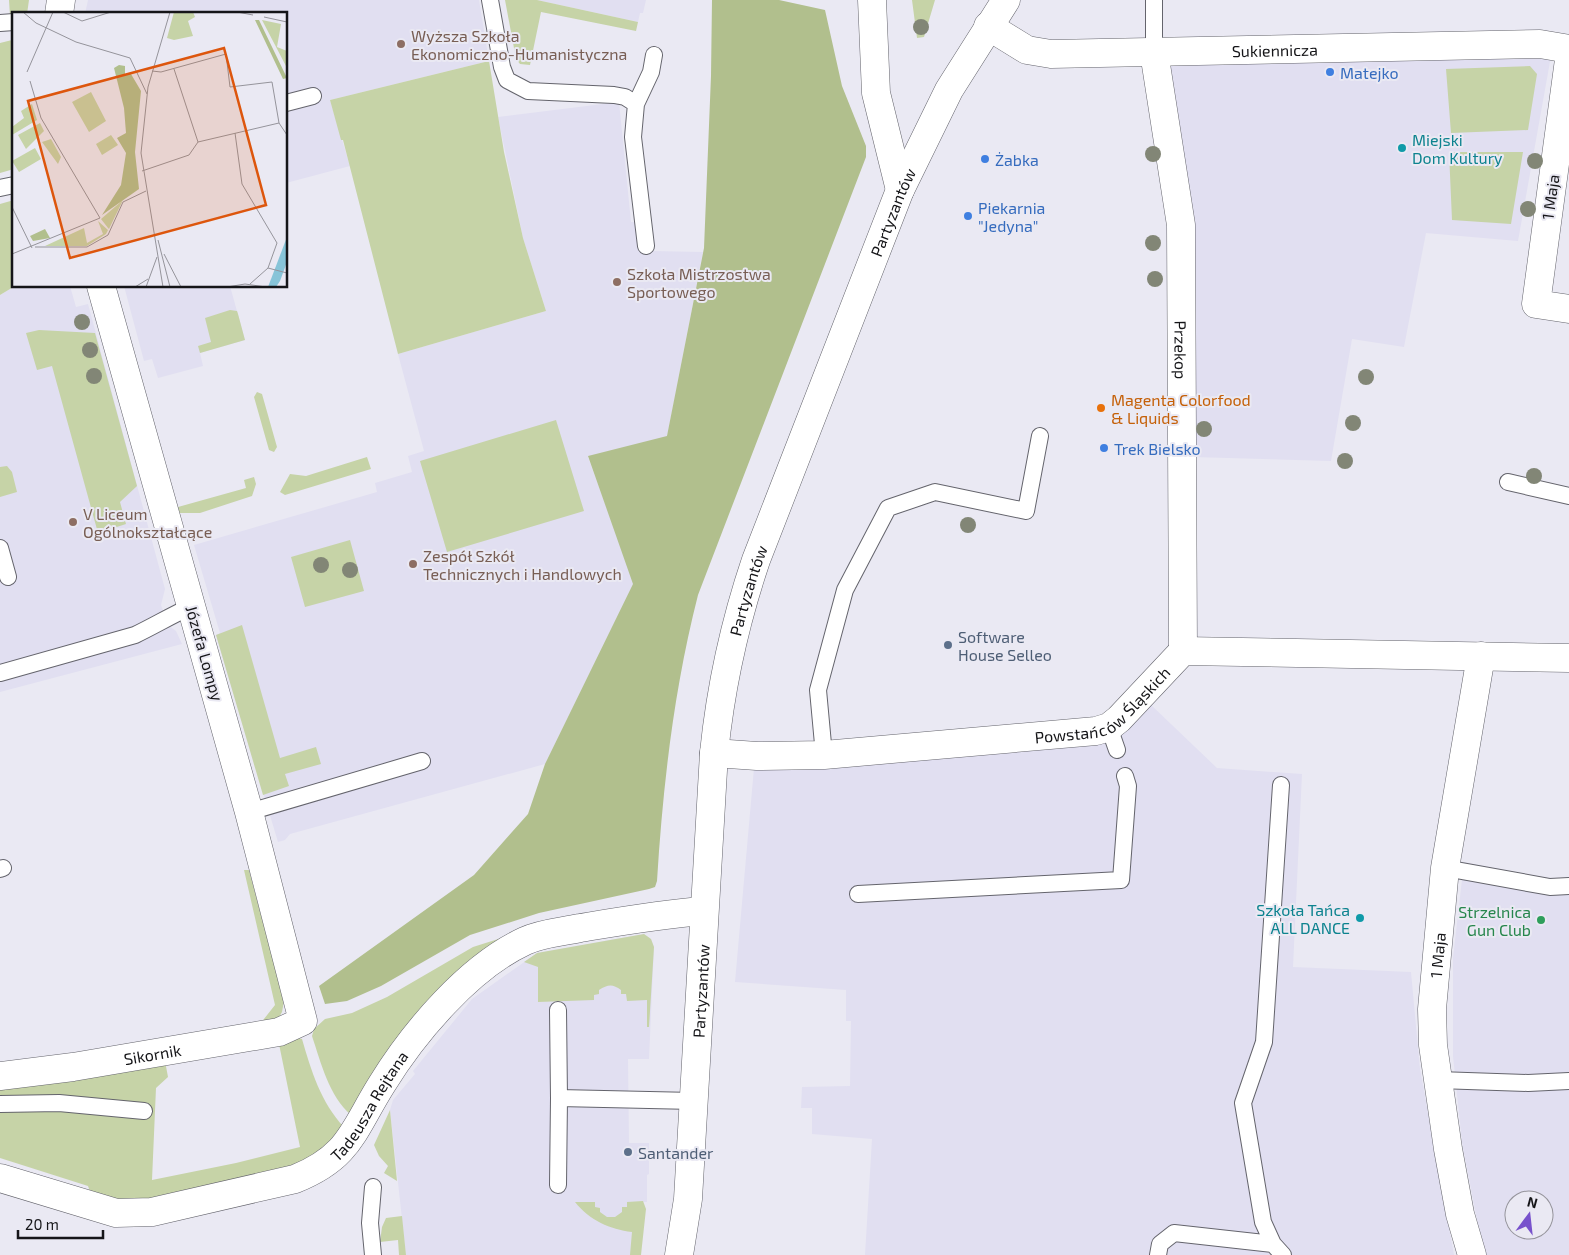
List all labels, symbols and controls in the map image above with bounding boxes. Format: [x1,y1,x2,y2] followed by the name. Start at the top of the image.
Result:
[12,12,288,288] inset map
[411,26,627,63] place label: Wyższa Szkoła Ekonomiczno-Humanistyczna
[395,38,407,50] marker: Wyższa Szkoła Ekonomiczno-Humanistyczna
[1232,39,1318,60] street label: Sukiennicza
[1340,63,1399,83] place label: Matejko
[1324,66,1336,78] marker: Matejko
[1412,130,1503,167] place label: Miejski Dom Kultury
[1396,142,1408,154] marker: Miejski Dom Kultury
[995,150,1039,169] place label: Żabka
[979,153,991,165] marker: Żabka
[866,165,919,259] street label: Partyzantów
[1537,173,1564,221] street label: 1 Maja
[978,198,1045,235] place label: Piekarnia "Jedyna"
[962,210,974,222] marker: Piekarnia "Jedyna"
[627,264,771,301] place label: Szkoła Mistrzostwa Sportowego
[611,276,623,288] marker: Szkoła Mistrzostwa Sportowego
[1172,320,1191,379] street label: Przekop
[1111,390,1251,427] place label: Magenta Colorfood & Liquids
[1095,402,1107,414] marker: Magenta Colorfood & Liquids
[1114,439,1201,458] place label: Trek Bielsko
[1098,442,1110,454] marker: Trek Bielsko
[83,504,212,541] place label: V Liceum Ogólnokształcące
[67,516,79,528] marker: V Liceum Ogólnokształcące
[725,542,770,638] street label: Partyzantów
[423,546,622,583] place label: Zespół Szkół Technicznych i Handlowych
[407,558,419,570] marker: Zespół Szkół Technicznych i Handlowych
[182,603,228,704] street label: Józefa Lompy
[958,627,1052,664] place label: Software House Selleo
[942,639,954,651] marker: Software House Selleo
[1034,662,1173,746] street label: Powstańców Śląskich
[1256,900,1350,937] place label: Szkoła Tańca ALL DANCE
[1458,902,1531,939] place label: Strzelnica Gun Club
[1354,912,1366,924] marker: Szkoła Tańca ALL DANCE
[1535,914,1547,926] marker: Strzelnica Gun Club
[1425,932,1449,979] street label: 1 Maja
[688,944,712,1038] street label: Partyzantów
[122,1039,182,1068] street label: Sikornik
[326,1047,411,1165] street label: Tadeusza Rejtana
[638,1143,714,1162] place label: Santander
[622,1146,634,1158] marker: Santander
[1504,1190,1554,1240] north arrow
[1525,1192,1540,1211] text: N
[18,1208,102,1240] scale bar
[25,1215,59,1233] text: 20 m

